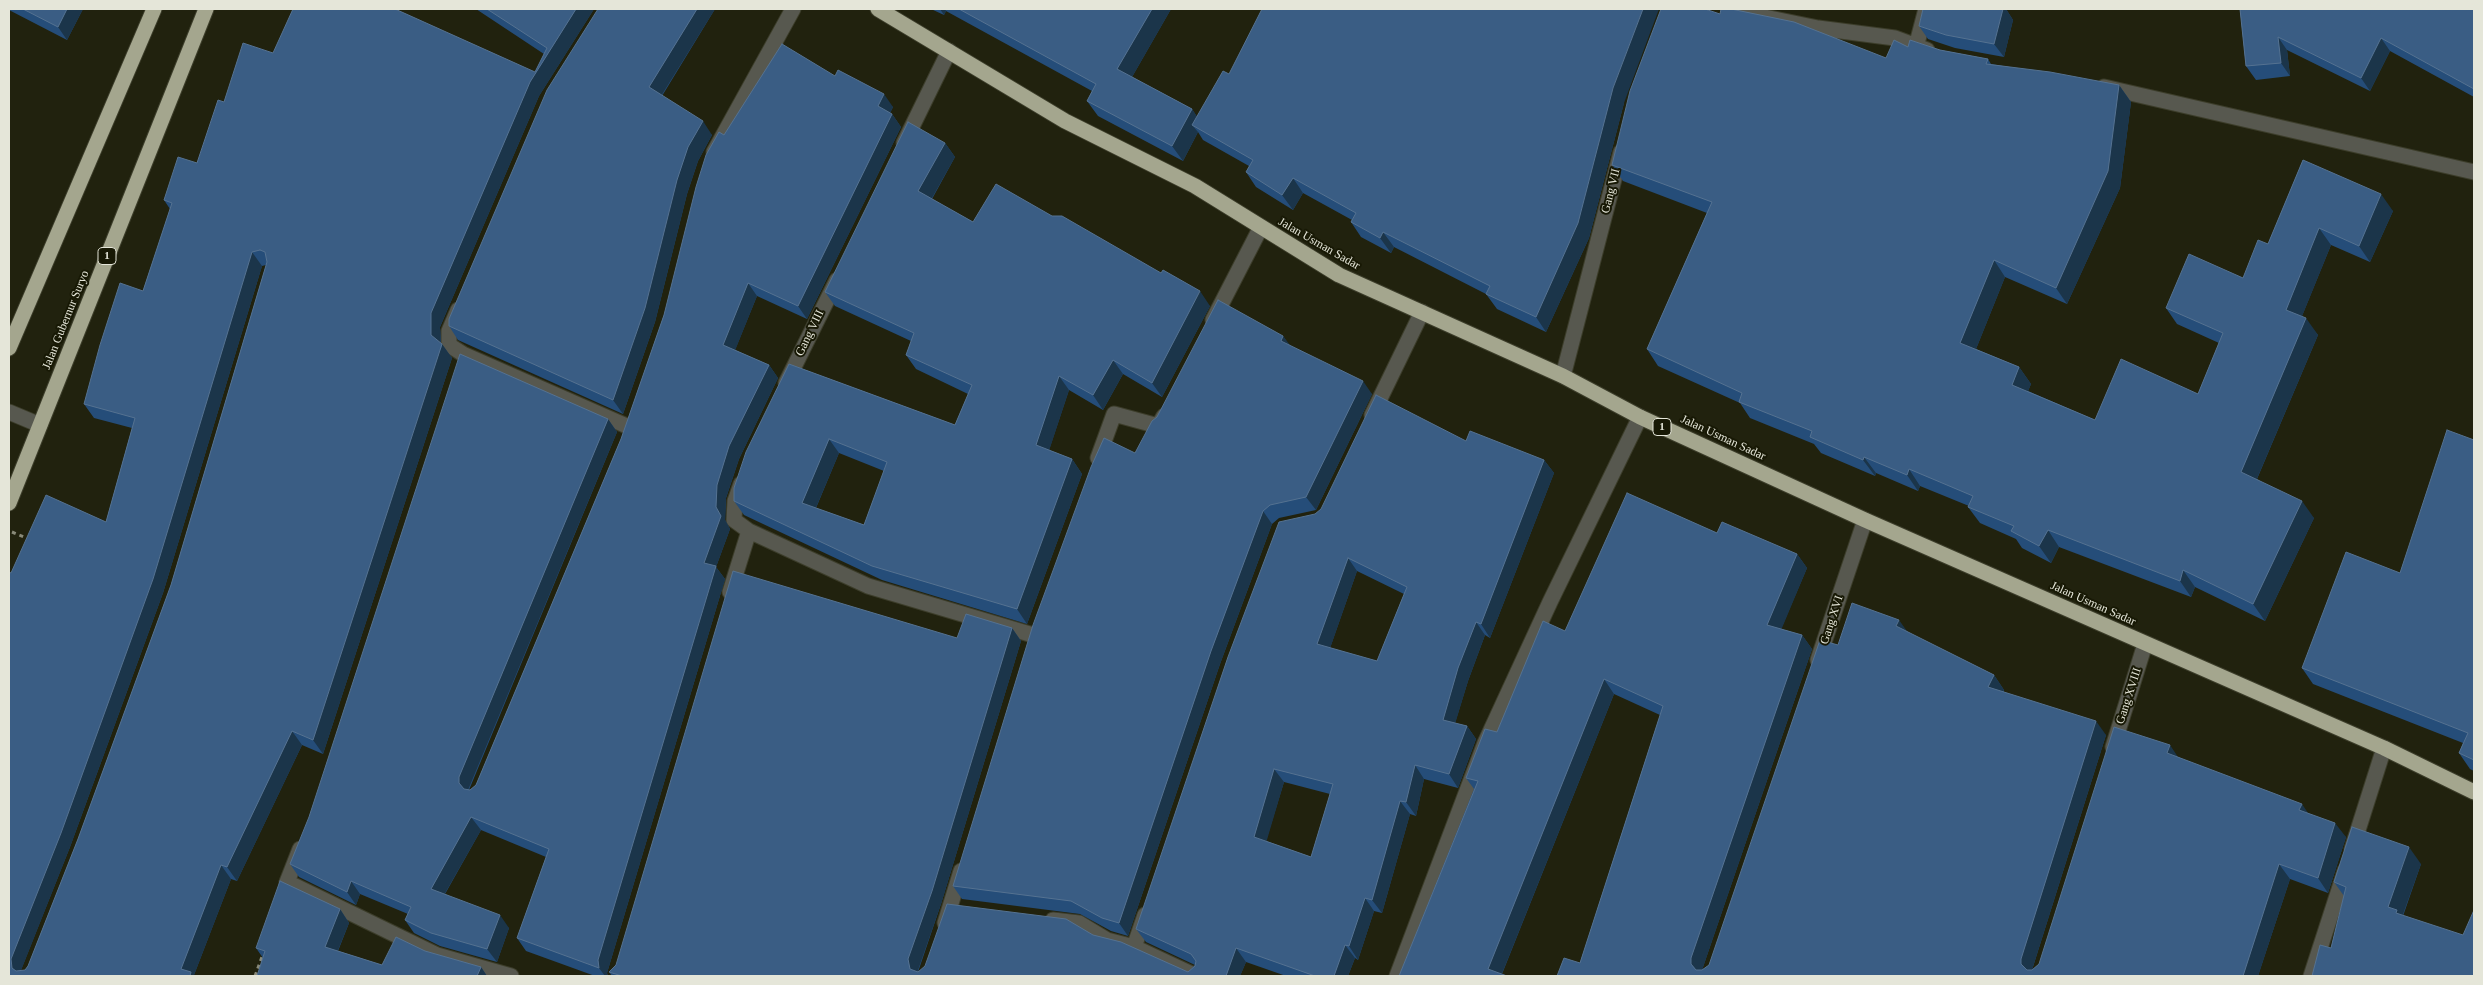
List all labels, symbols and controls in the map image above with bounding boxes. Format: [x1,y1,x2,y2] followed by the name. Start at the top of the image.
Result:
[1598,167,1624,215] street label: Gang VII
[1276,215,1362,273] street label: Jalan Usman Sadar
[98,248,116,264] road number: 1
[40,268,92,372] street label: Jalan Gubernur Suryo
[793,308,827,358] street label: Gang VIII
[1678,412,1768,464] street label: Jalan Usman Sadar
[1653,418,1671,436] road number: 1
[2048,579,2138,629] street label: Jalan Usman Sadar
[1817,594,1847,646] street label: Gang XVI
[2113,666,2145,726] street label: Gang XVIII

